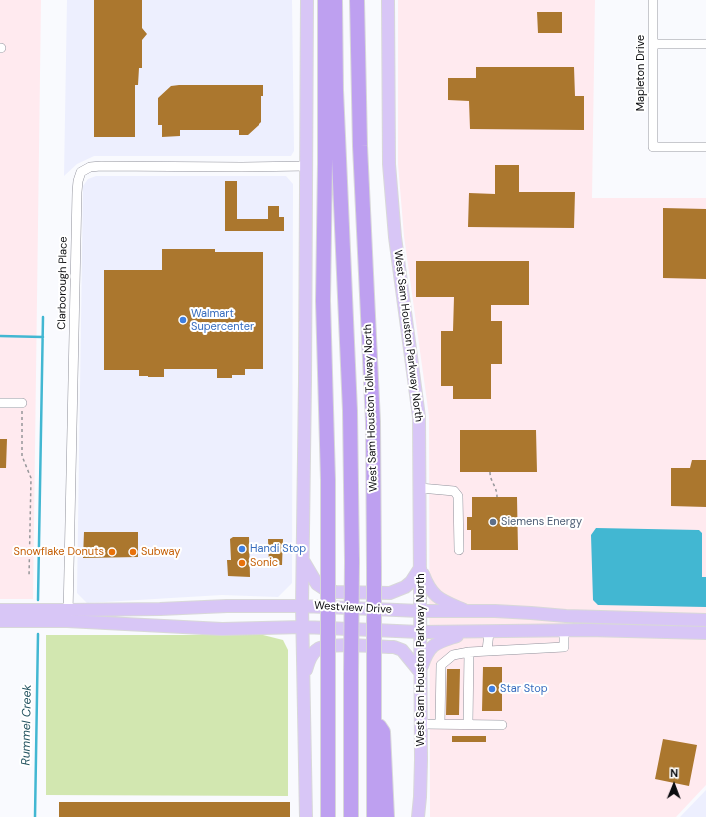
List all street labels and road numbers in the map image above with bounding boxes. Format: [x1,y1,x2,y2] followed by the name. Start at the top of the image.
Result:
[634,35,648,111] street label: Mapleton Drive
[56,236,70,330] street label: Clarborough Place
[391,249,425,423] street label: West Sam Houston Parkway North
[361,324,381,492] street label: West Sam Houston Tollway North
[414,573,428,747] street label: West Sam Houston Parkway North
[314,599,392,617] street label: Westview Drive

